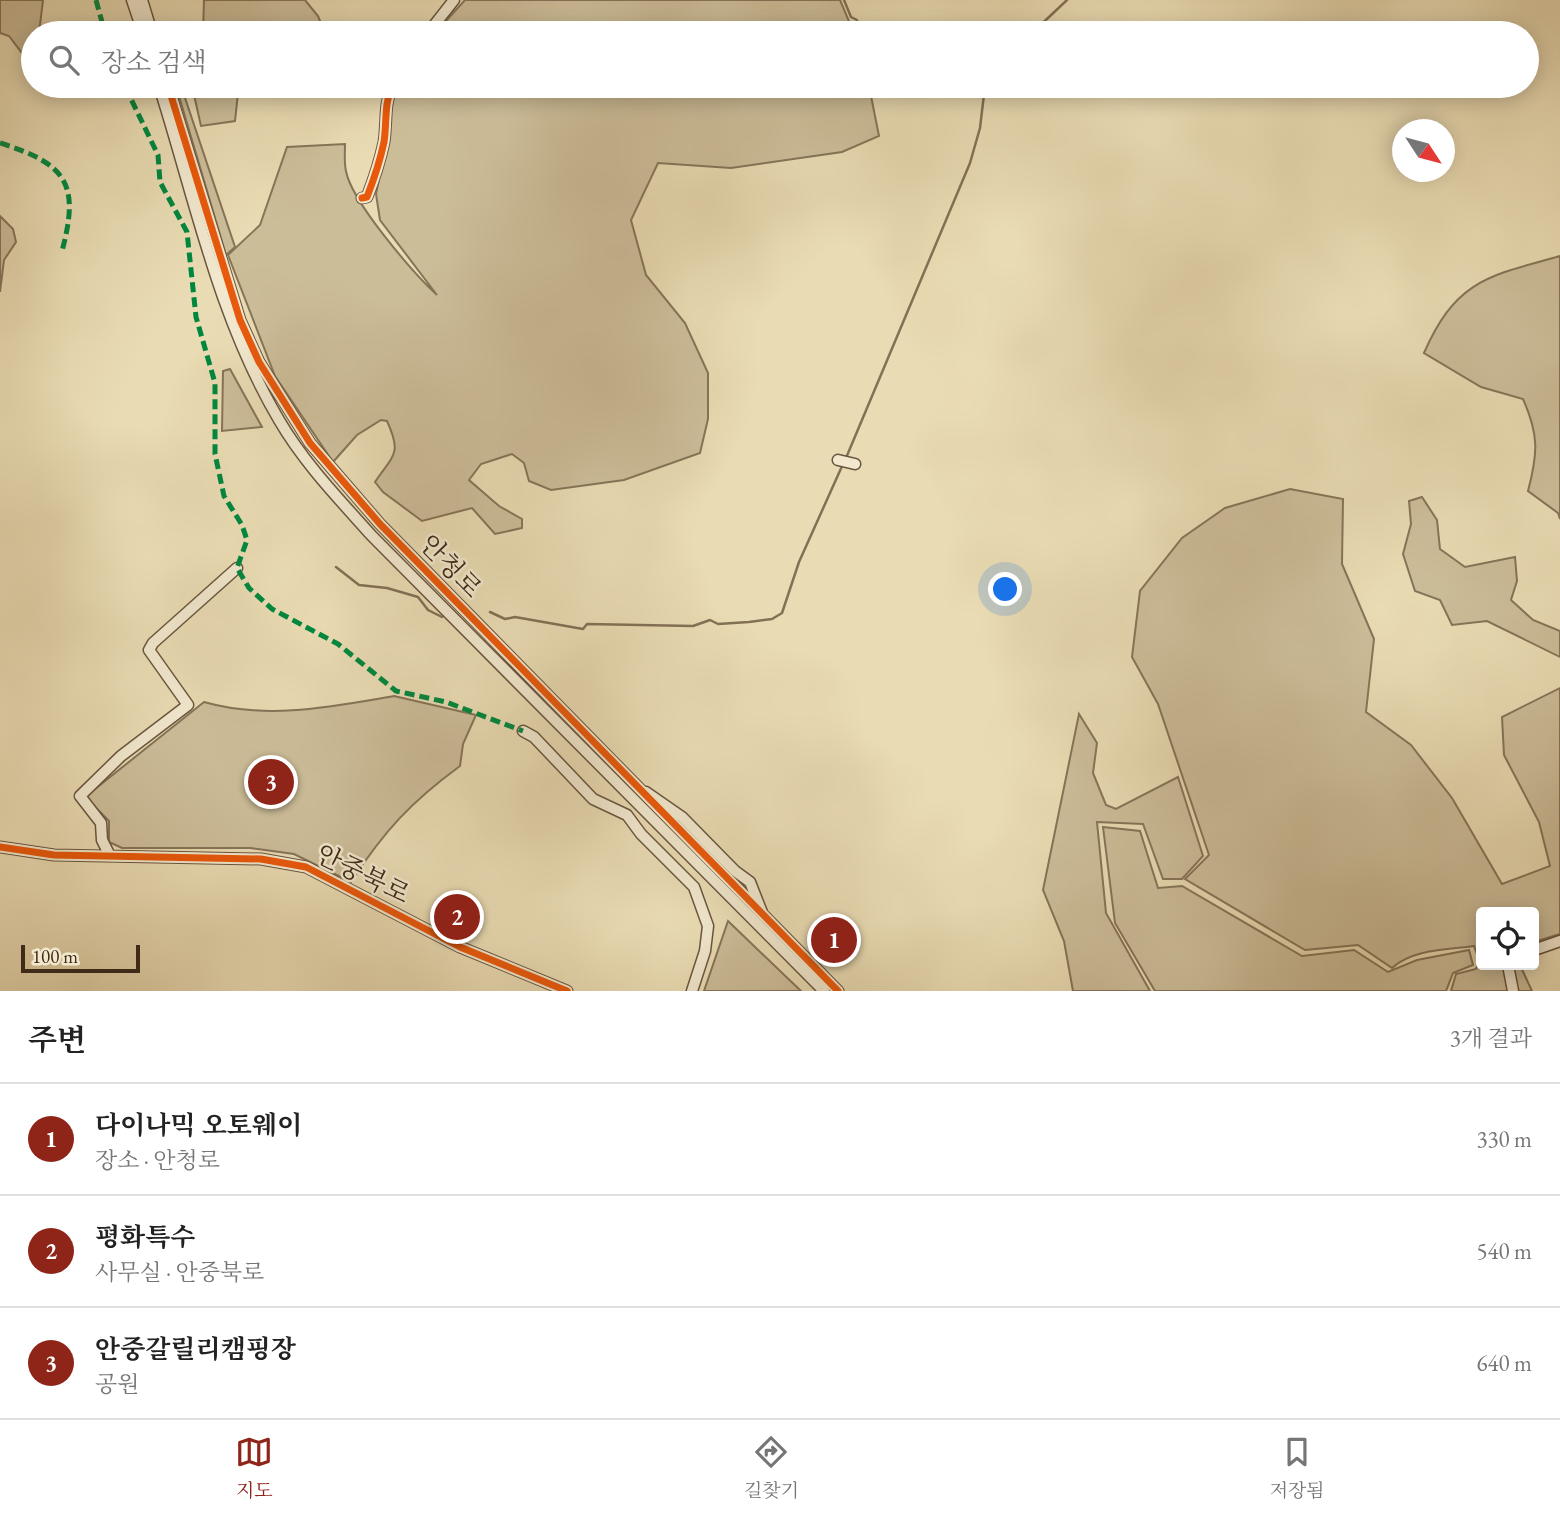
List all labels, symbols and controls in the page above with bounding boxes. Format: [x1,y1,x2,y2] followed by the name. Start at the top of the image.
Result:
[21,21,1539,98] search box
[45,41,83,79] icon: search
[101,45,207,79] text: 장소 검색
[1392,119,1455,182] north arrow
[413,527,489,605] street label: 안청로
[988,572,1022,606] your location
[248,756,294,808] pin: 3
[310,837,416,911] street label: 안중북로
[434,891,480,943] pin: 2
[1476,907,1539,970] map controls
[1476,907,1539,970] button: locate
[811,914,857,966] pin: 1
[21,942,140,974] scale bar
[32,944,78,969] text: 100 m
[28,1020,86,1059] text: 주변
[1450,1023,1532,1053] text: 3개 결과
[95,1108,302,1142] text: 다이나믹 오토웨이
[45,1124,57,1154] text: 1
[1476,1124,1532,1154] text: 330 m
[95,1145,220,1175] text: 장소 · 안청로
[95,1220,195,1254] text: 평화특수
[45,1236,57,1266] text: 2
[1476,1236,1532,1266] text: 540 m
[95,1257,264,1287] text: 사무실 · 안중북로
[95,1332,296,1366] text: 안중갈릴리캠핑장
[45,1348,57,1378] text: 3
[1476,1348,1532,1378] text: 640 m
[95,1369,139,1399] text: 공원
[235,1433,273,1503] tab: 지도
[744,1433,799,1503] tab: 길찾기
[1270,1433,1325,1503] tab: 저장됨

